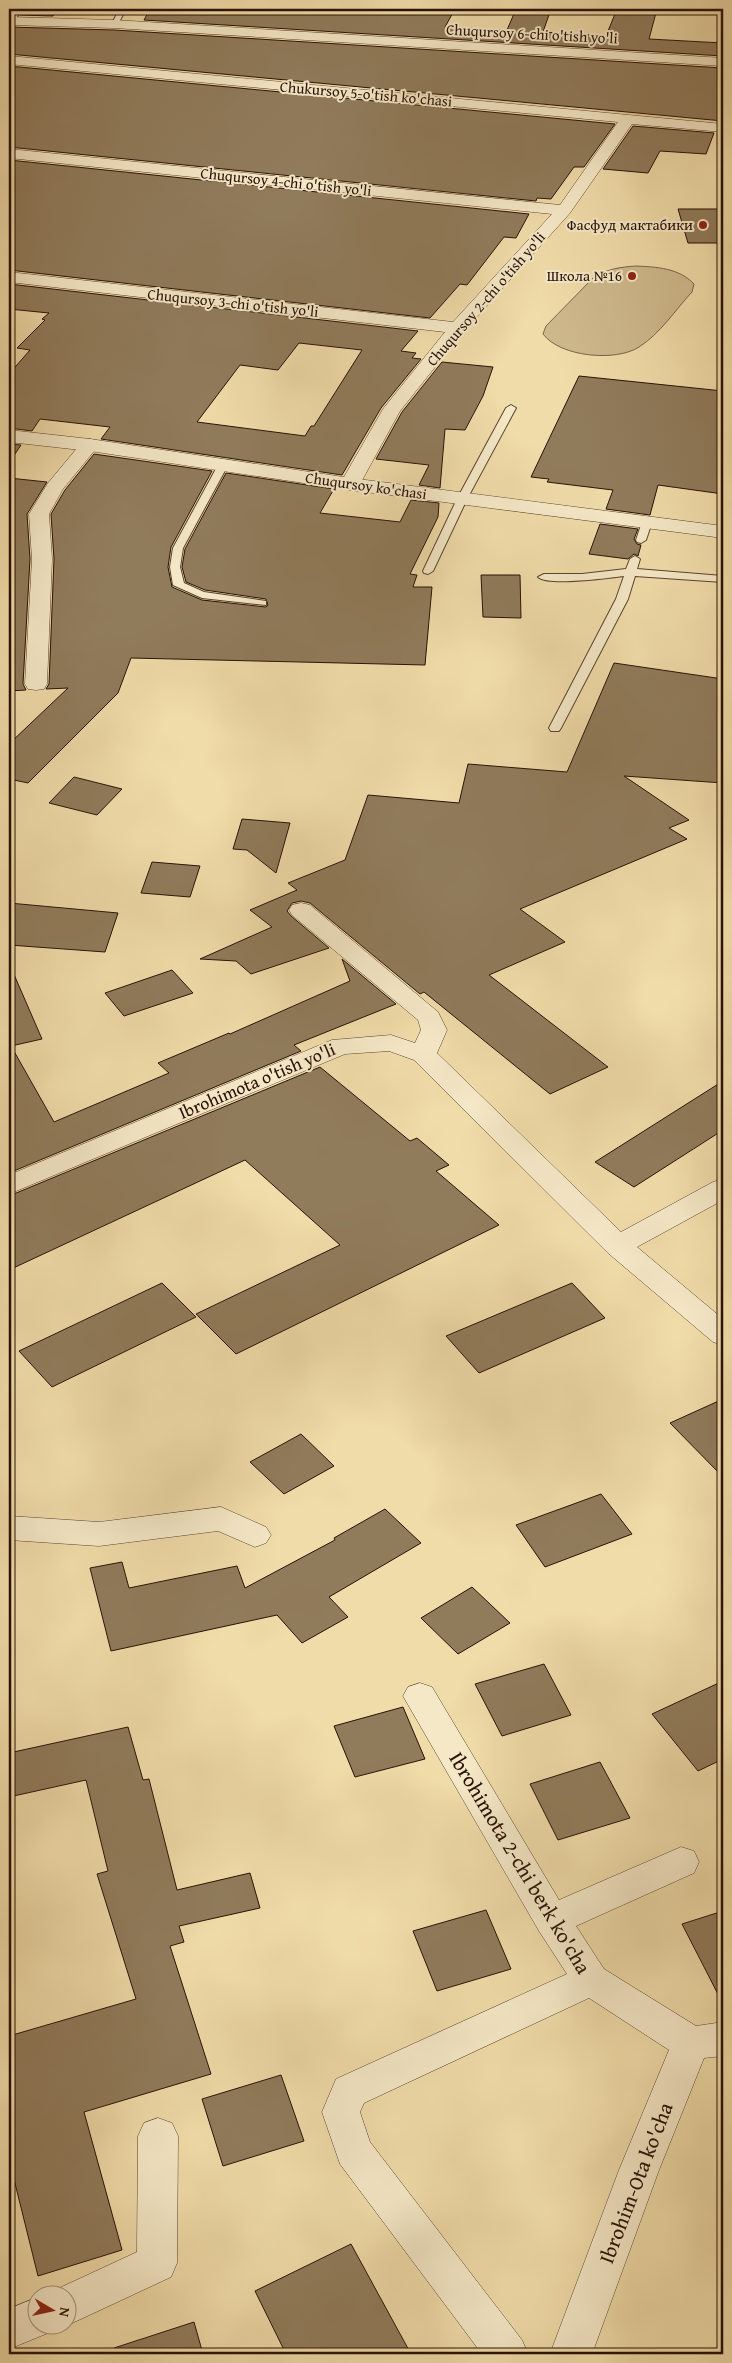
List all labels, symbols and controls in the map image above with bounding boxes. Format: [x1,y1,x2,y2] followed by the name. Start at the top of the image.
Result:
[446,19,618,48] street label: Chuqursoy 6-chi o'tish yo'li
[279,76,453,112] street label: Chukursoy 5-o'tish ko'chasi
[200,162,373,201] street label: Chuqursoy 4-chi o'tish yo'li
[567,214,693,235] place label: Фасфуд мактабики
[697,219,709,231] marker: Фасфуд мактабики
[421,227,550,370] street label: Chuqursoy 2-chi o'tish yo'li
[547,265,622,286] place label: Школа №16
[626,270,638,282] marker: Школа №16
[147,283,320,322] street label: Chuqursoy 3-chi o'tish yo'li
[304,467,428,504] street label: Chuqursoy ko'chasi
[174,1035,339,1126] street label: Ibrohimota o'tish yo'li
[442,1746,599,1980] street label: Ibrohimota 2-chi berk ko'cha
[591,2098,681,2268] street label: Ibrohim-Ota ko'cha
[28,2286,78,2336] north arrow
[54,2306,75,2319] text: N

